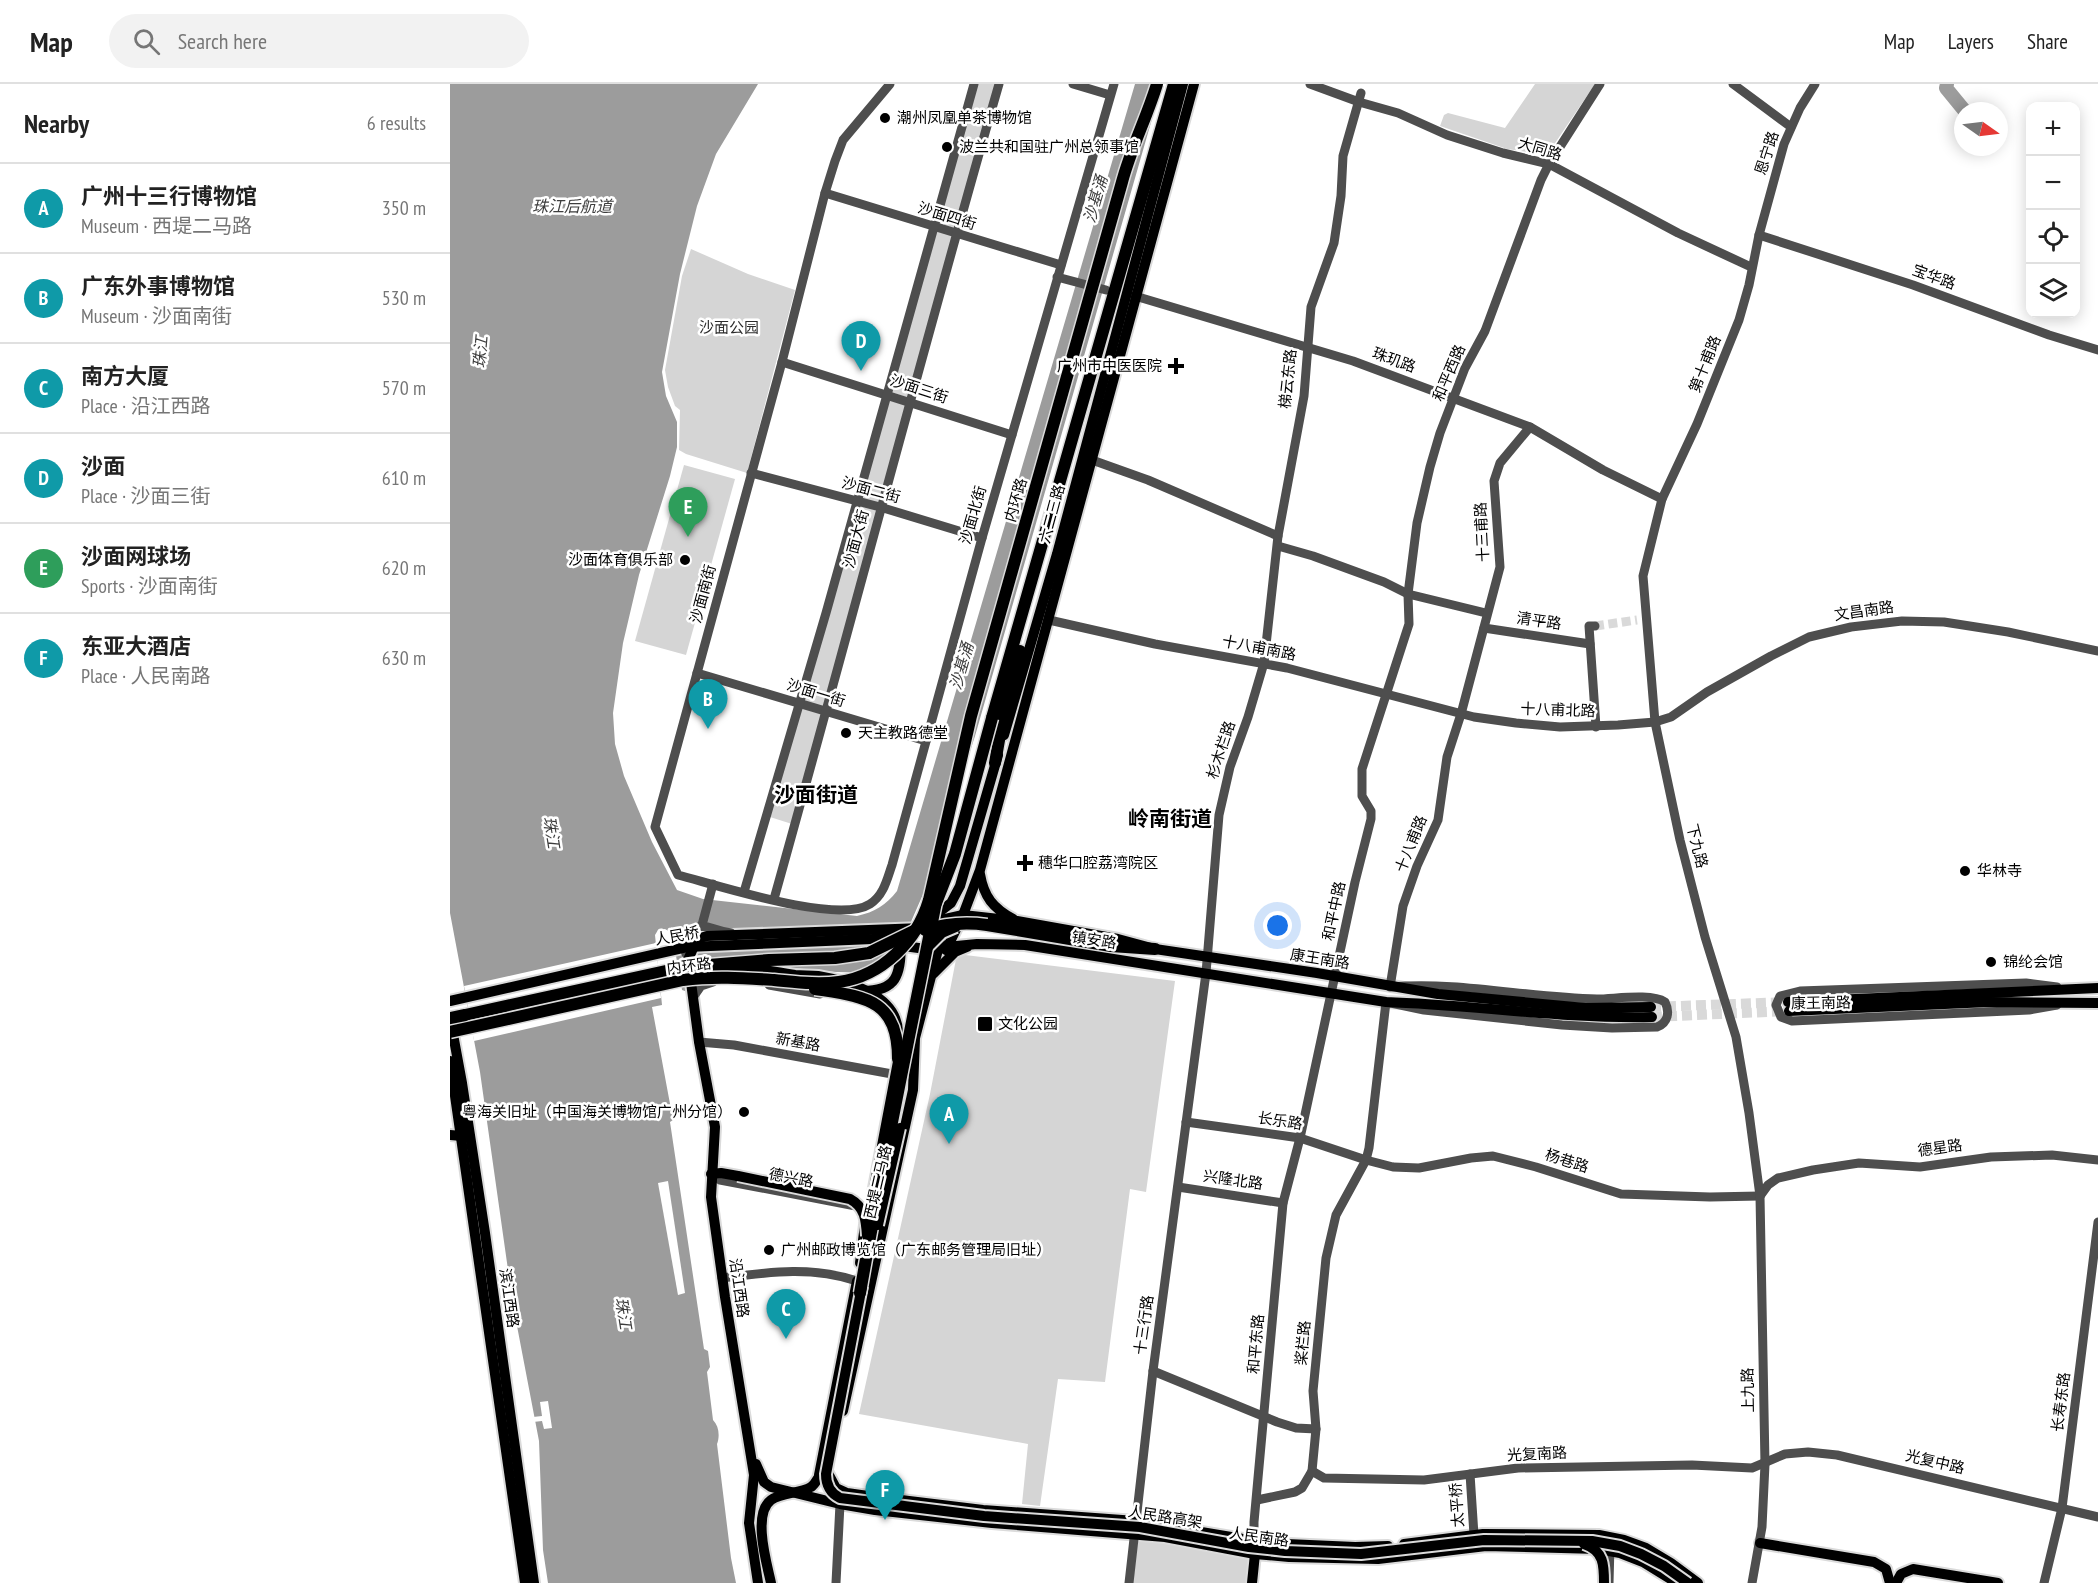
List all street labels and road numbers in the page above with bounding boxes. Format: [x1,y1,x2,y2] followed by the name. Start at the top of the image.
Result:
[1751,129,1783,177] street label: 恩宁路
[1516,133,1564,164] street label: 大同路
[916,198,979,233] street label: 沙面四街
[1910,260,1959,293] street label: 宝华路
[1684,332,1725,395] street label: 第十甫路
[1428,341,1469,404] street label: 和平西路
[1370,343,1419,376] street label: 珠玑路
[1275,348,1300,410] street label: 梯云东路
[888,370,951,407] street label: 沙面三街
[840,473,903,506] street label: 沙面二街
[1000,476,1031,524] street label: 内环路
[1035,482,1068,545] street label: 六二三路
[955,483,990,546] street label: 沙面北街
[1470,502,1493,562] street label: 十三甫路
[839,507,872,570] street label: 沙面大街
[686,562,719,625] street label: 沙面南街
[1833,597,1895,624] street label: 文昌南路
[1515,608,1563,633] street label: 清平路
[1220,631,1298,664] street label: 十八甫南路
[785,675,848,710] street label: 沙面一街
[1520,699,1596,720] street label: 十八甫北路
[1202,718,1239,781] street label: 杉木栏路
[1390,812,1431,875] street label: 十八甫路
[1683,822,1712,870] street label: 下九路
[1318,880,1349,942] street label: 和平中路
[653,922,701,949] street label: 人民桥
[1070,927,1118,952] street label: 镇安路
[1289,944,1351,973] street label: 康王南路
[665,953,712,978] street label: 内环路
[1791,992,1851,1013] street label: 康王南路
[774,1028,822,1055] street label: 新基路
[1256,1108,1304,1133] street label: 长乐路
[1916,1135,1964,1160] street label: 德星路
[860,1143,895,1221] street label: 西堤二马路
[1543,1145,1591,1177] street label: 杨巷路
[767,1164,815,1191] street label: 德兴路
[1202,1166,1264,1193] street label: 兴隆北路
[726,1257,753,1319] street label: 沿江西路
[496,1267,523,1329] street label: 滨江西路
[1130,1294,1157,1356] street label: 十三行路
[1243,1313,1268,1375] street label: 和平东路
[1291,1320,1314,1366] street label: 桨栏路
[1738,1367,1757,1413] street label: 上九路
[2047,1371,2074,1433] street label: 长寿东路
[1507,1442,1567,1465] street label: 光复南路
[1904,1446,1966,1478] street label: 光复中路
[1445,1482,1468,1528] street label: 太平桥
[1127,1501,1204,1532] street label: 人民路高架
[1228,1523,1290,1550] street label: 人民南路

